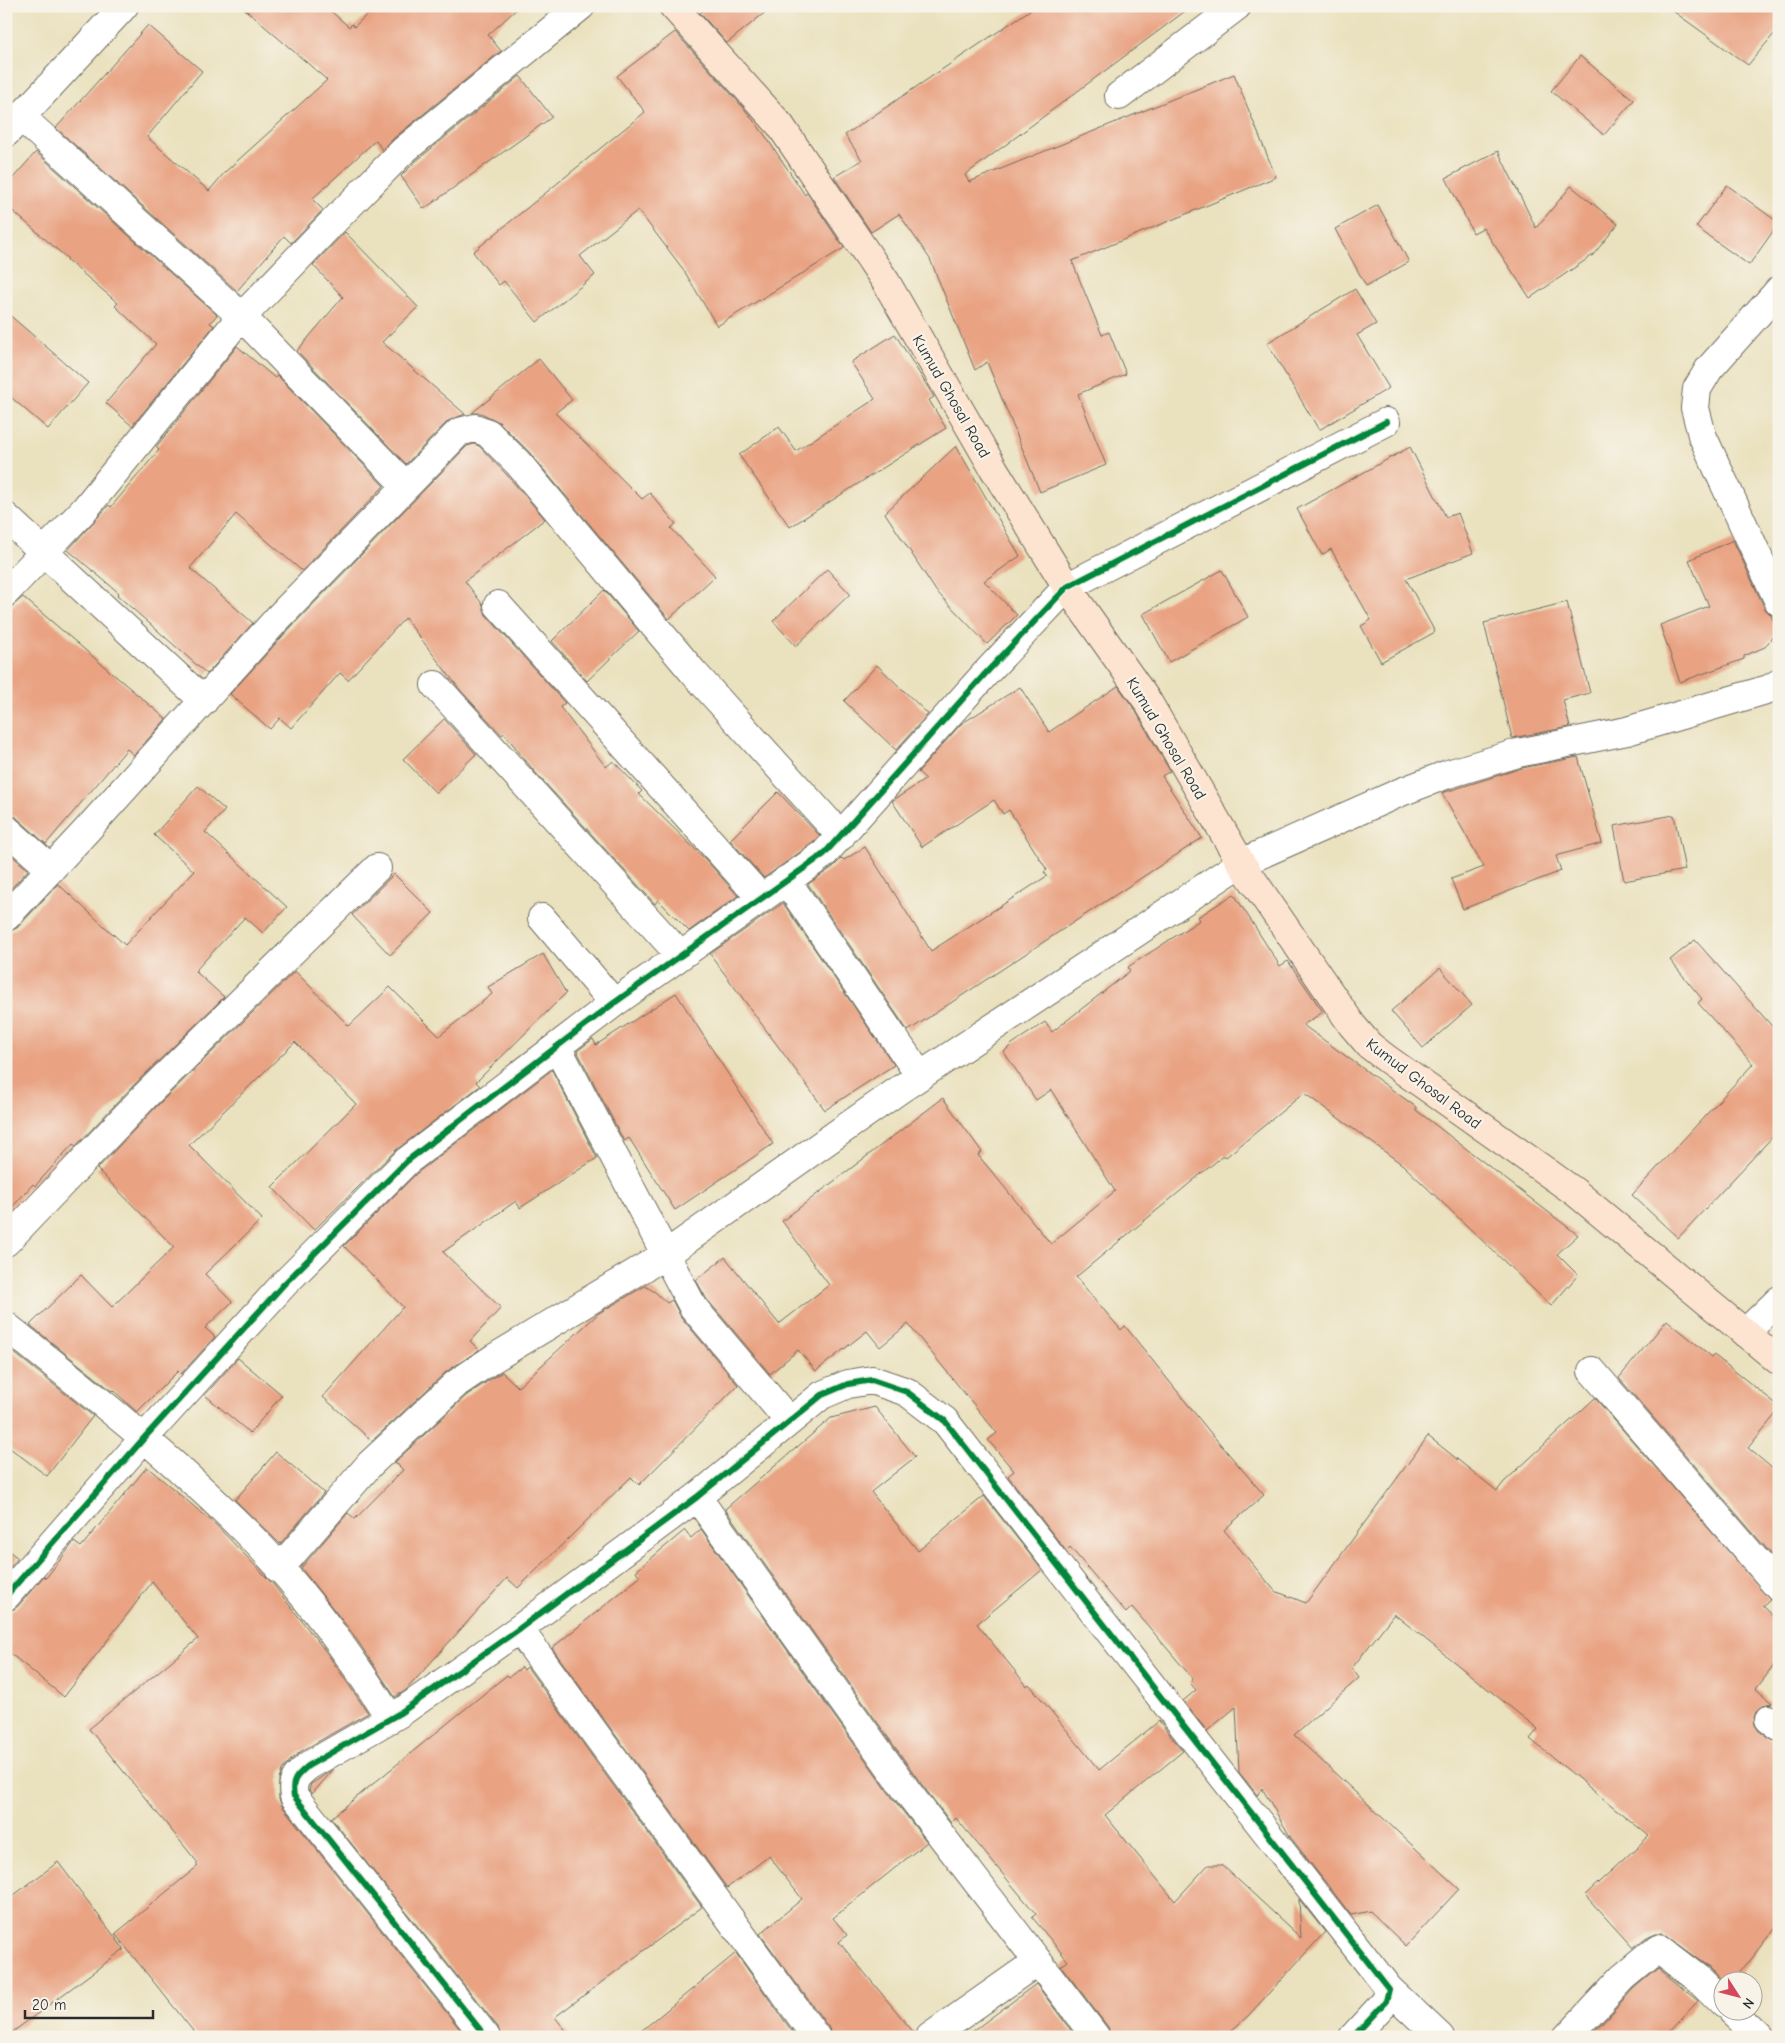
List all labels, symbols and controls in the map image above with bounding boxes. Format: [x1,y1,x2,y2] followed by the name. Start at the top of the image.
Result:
[909,332,994,461] street label: Kumud Ghosal Road
[1123,674,1210,803] street label: Kumud Ghosal Road
[1362,1035,1484,1133] street label: Kumud Ghosal Road
[1712,1970,1762,2020] north arrow
[25,1988,152,2020] scale bar
[1739,1995,1758,2012] text: N
[32,1996,66,2014] text: 20 m

